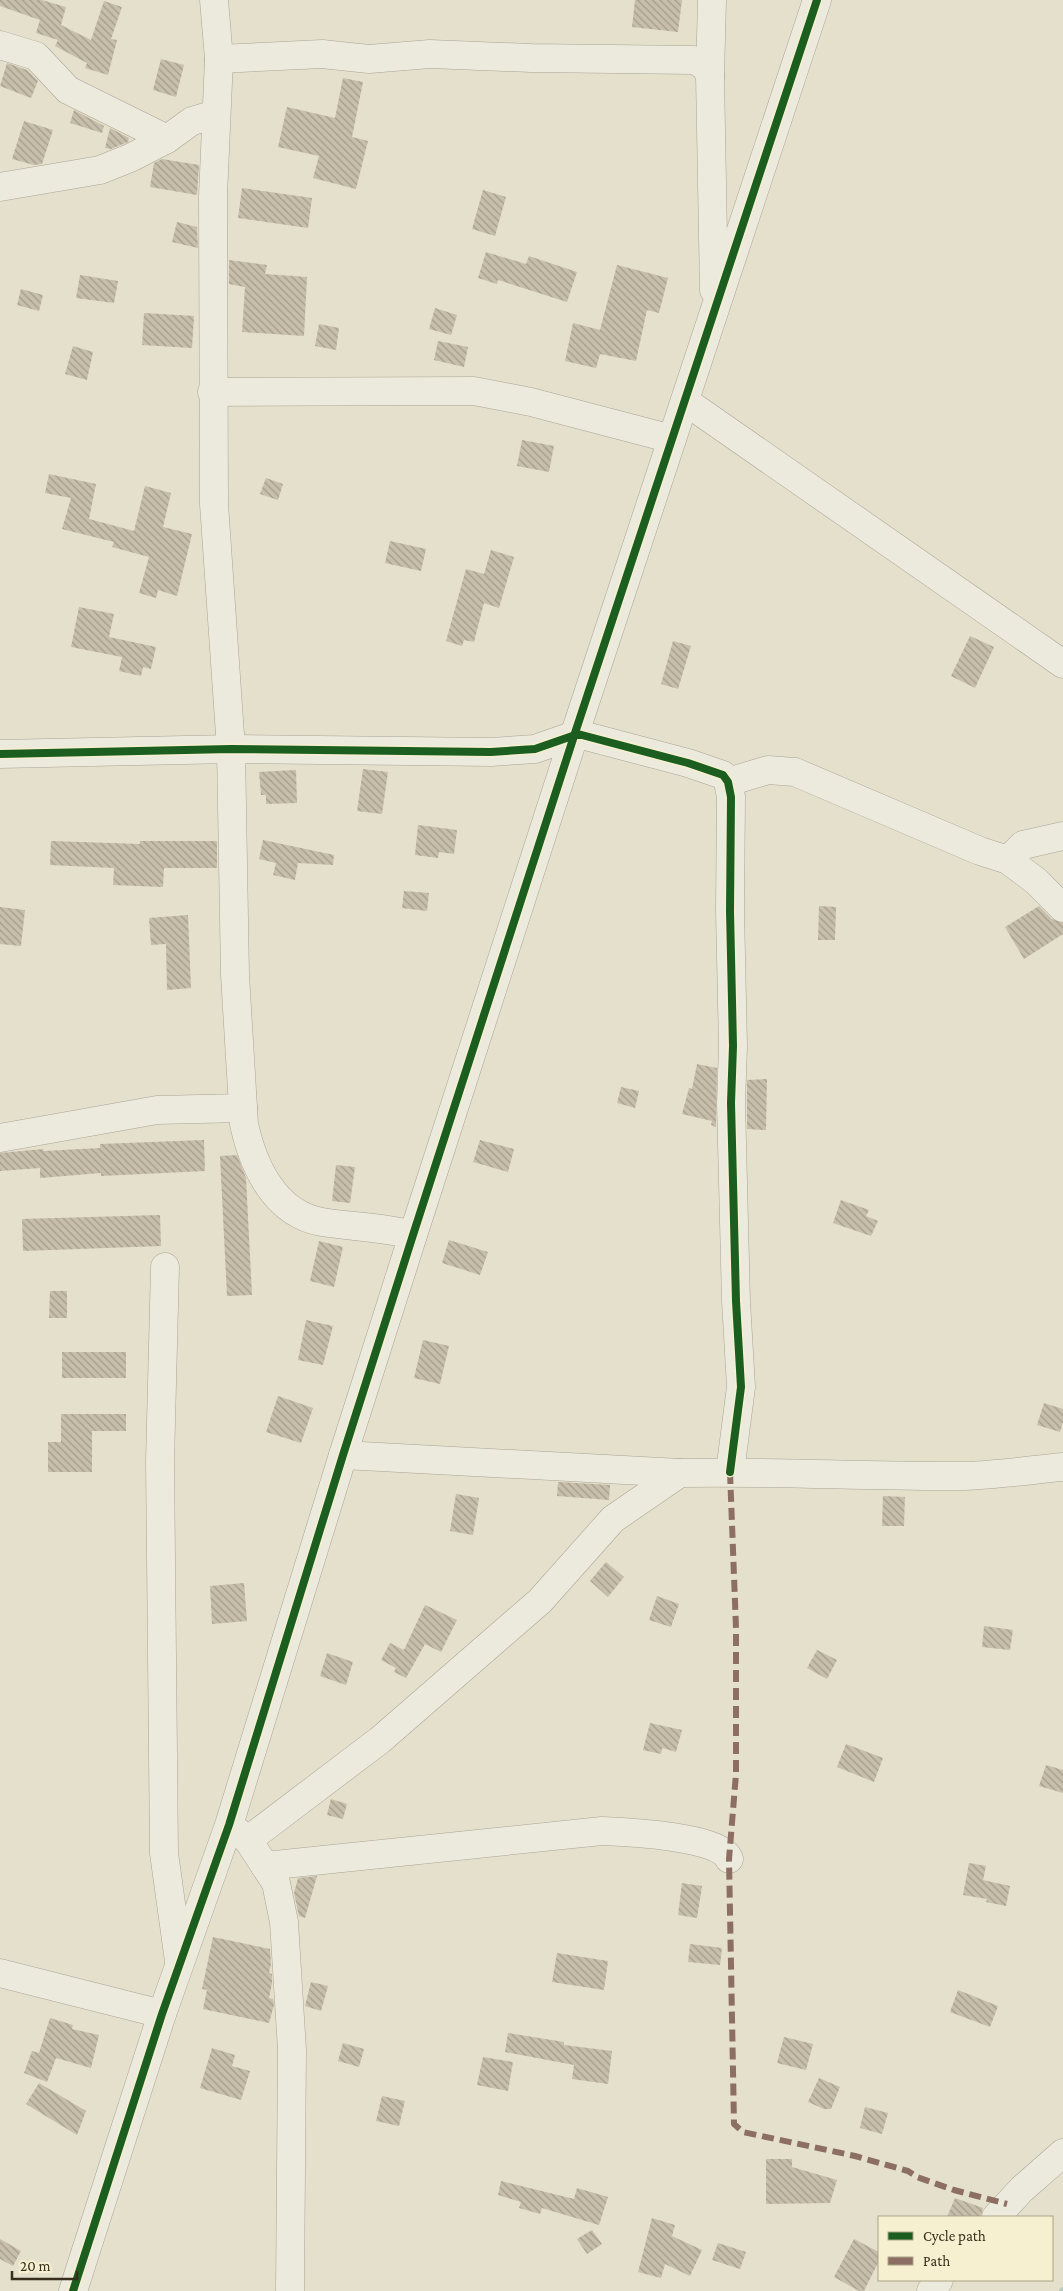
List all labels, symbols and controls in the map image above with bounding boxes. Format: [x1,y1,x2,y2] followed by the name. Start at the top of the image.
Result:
[878,2216,1053,2281] legend
[923,2228,986,2245] text: Cycle path
[12,2248,78,2280] scale bar
[923,2253,950,2269] text: Path
[20,2258,51,2274] text: 20 m

